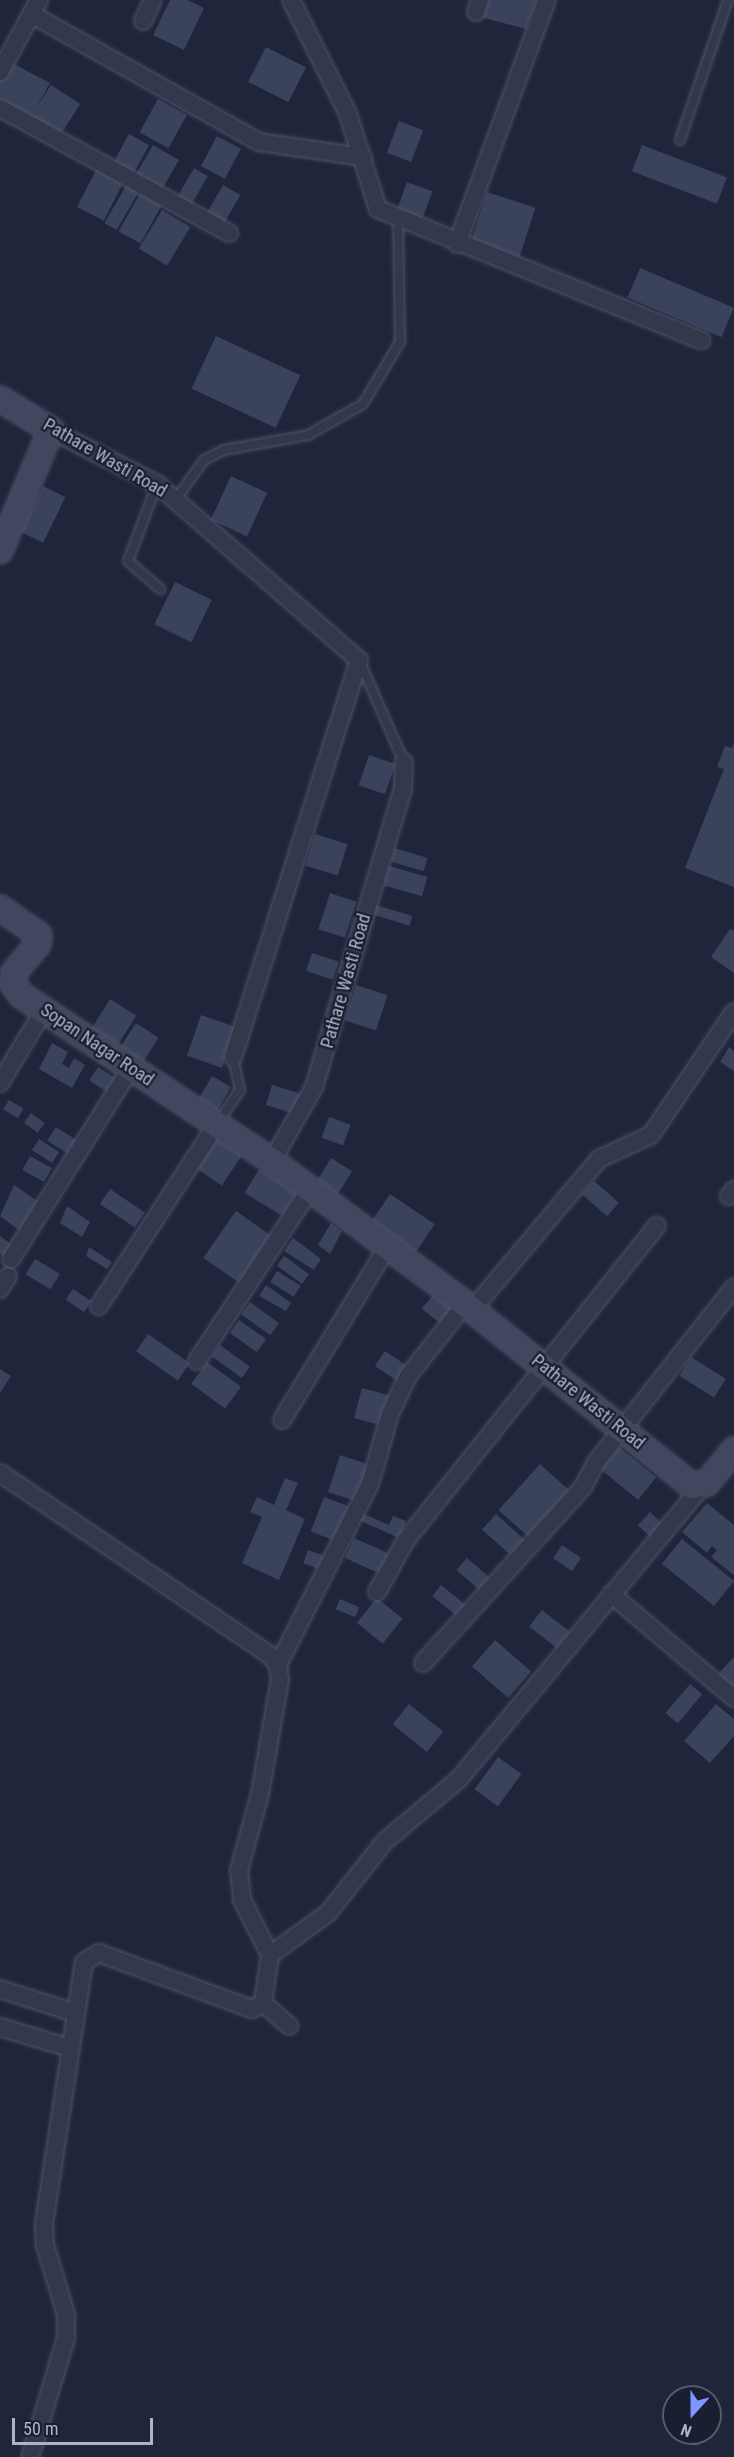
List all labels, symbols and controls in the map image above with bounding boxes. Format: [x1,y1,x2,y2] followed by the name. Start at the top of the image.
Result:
[39,414,171,502] street label: Pathare Wasti Road
[316,911,376,1051] street label: Pathare Wasti Road
[36,999,158,1091] street label: Sopan Nagar Road
[527,1350,649,1454] street label: Pathare Wasti Road
[662,2385,722,2445] north arrow
[15,2406,156,2444] scale bar
[23,2418,58,2439] text: 50 m
[678,2420,694,2441] text: N

